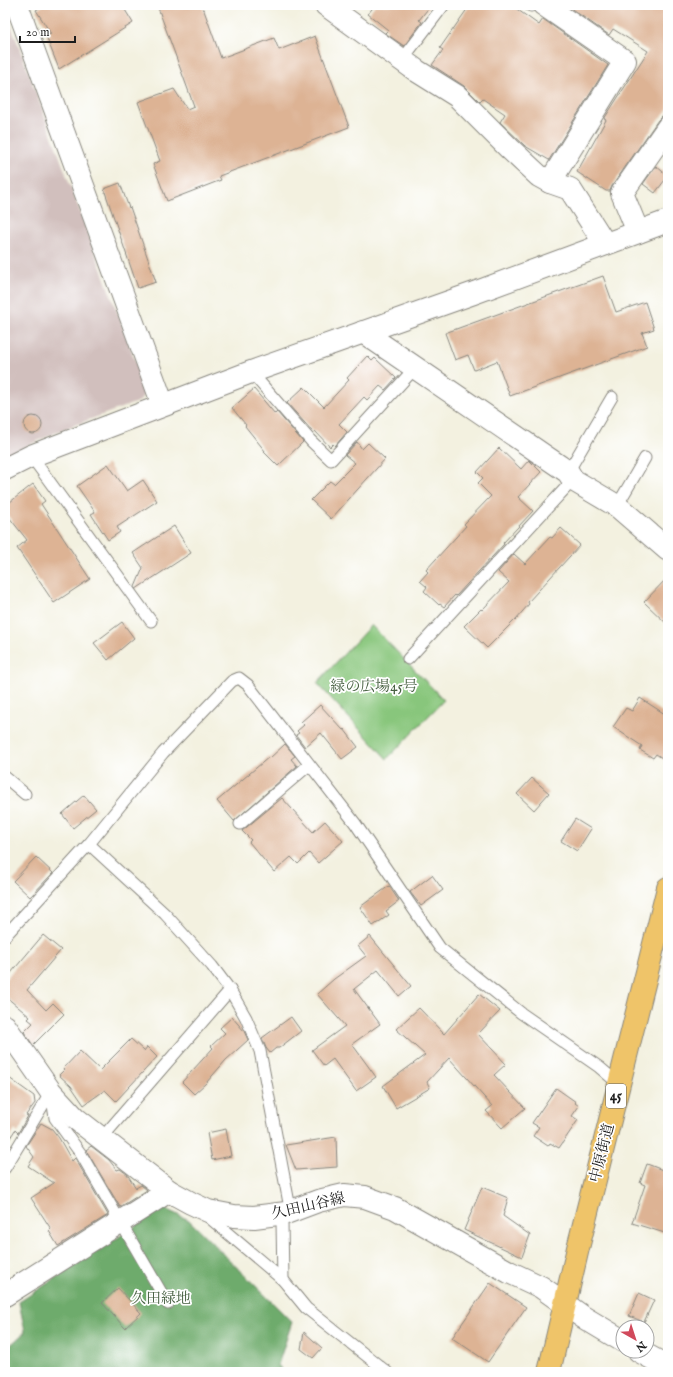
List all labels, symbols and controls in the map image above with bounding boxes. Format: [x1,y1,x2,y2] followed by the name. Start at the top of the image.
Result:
[20,18,75,44] scale bar
[26,25,49,40] text: 20 m
[330,677,418,696] park label: 緑の広場45号
[606,1084,626,1108] road number: 45
[586,1122,618,1184] street label: 中原街道
[269,1188,347,1224] street label: 久田山谷線
[131,1289,191,1308] park label: 久田緑地
[615,1319,655,1359] north arrow
[632,1337,650,1355] text: N

